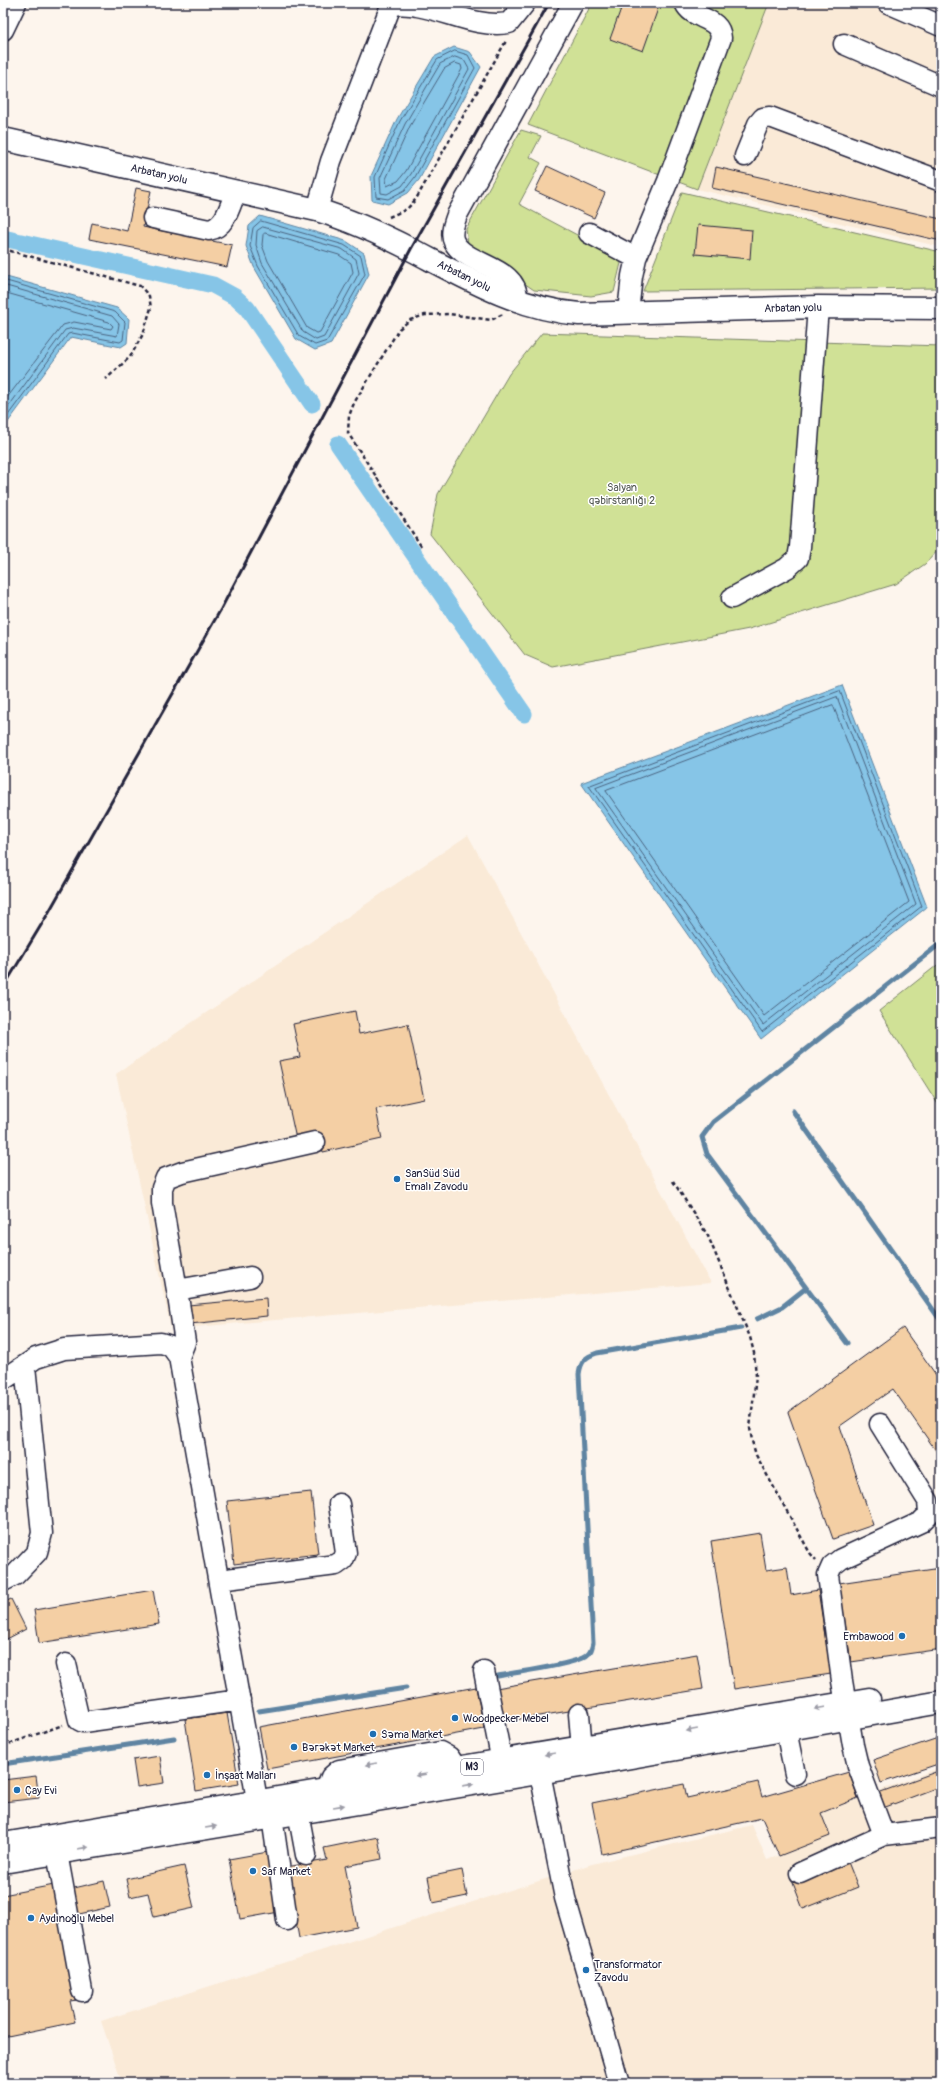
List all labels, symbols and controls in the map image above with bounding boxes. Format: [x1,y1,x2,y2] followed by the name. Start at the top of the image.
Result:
[129,161,189,187] street label: Arbatan yolu
[435,257,493,295] street label: Arbatan yolu
[764,301,822,315] street label: Arbatan yolu
[589,481,655,507] park label: Salyan qəbirstanlığı 2
[405,1167,468,1193] place label: SanSüd Süd Emalı Zavodu
[392,1174,402,1184] marker: SanSüd Süd Emalı Zavodu
[843,1630,894,1643] place label: Embawood
[897,1631,907,1641] marker: Embawood
[814,1705,826,1711] one-way arrow
[463,1712,549,1725] place label: Woodpecker Mebel
[450,1713,460,1723] marker: Woodpecker Mebel
[685,1727,698,1733] one-way arrow
[381,1728,443,1741] place label: Səma Market
[368,1729,378,1739] marker: Səma Market
[302,1741,375,1754] place label: Bərəkət Market
[289,1742,299,1752] marker: Bərəkət Market
[544,1751,556,1757] one-way arrow
[461,1759,483,1775] road number: M3
[365,1762,377,1768] one-way arrow
[215,1769,276,1782] place label: İnşaat Malları
[202,1770,212,1780] marker: İnşaat Malları
[415,1772,427,1778] one-way arrow
[462,1781,474,1787] one-way arrow
[25,1784,57,1797] place label: Çay Evi
[12,1785,22,1795] marker: Çay Evi
[333,1802,345,1808] one-way arrow
[205,1824,217,1830] one-way arrow
[77,1845,89,1851] one-way arrow
[261,1865,311,1878] place label: Saf Market
[248,1866,258,1876] marker: Saf Market
[39,1912,114,1925] place label: Aydınoğlu Mebel
[26,1913,36,1923] marker: Aydınoğlu Mebel
[594,1958,662,1984] place label: Transformator Zavodu
[581,1965,591,1975] marker: Transformator Zavodu

